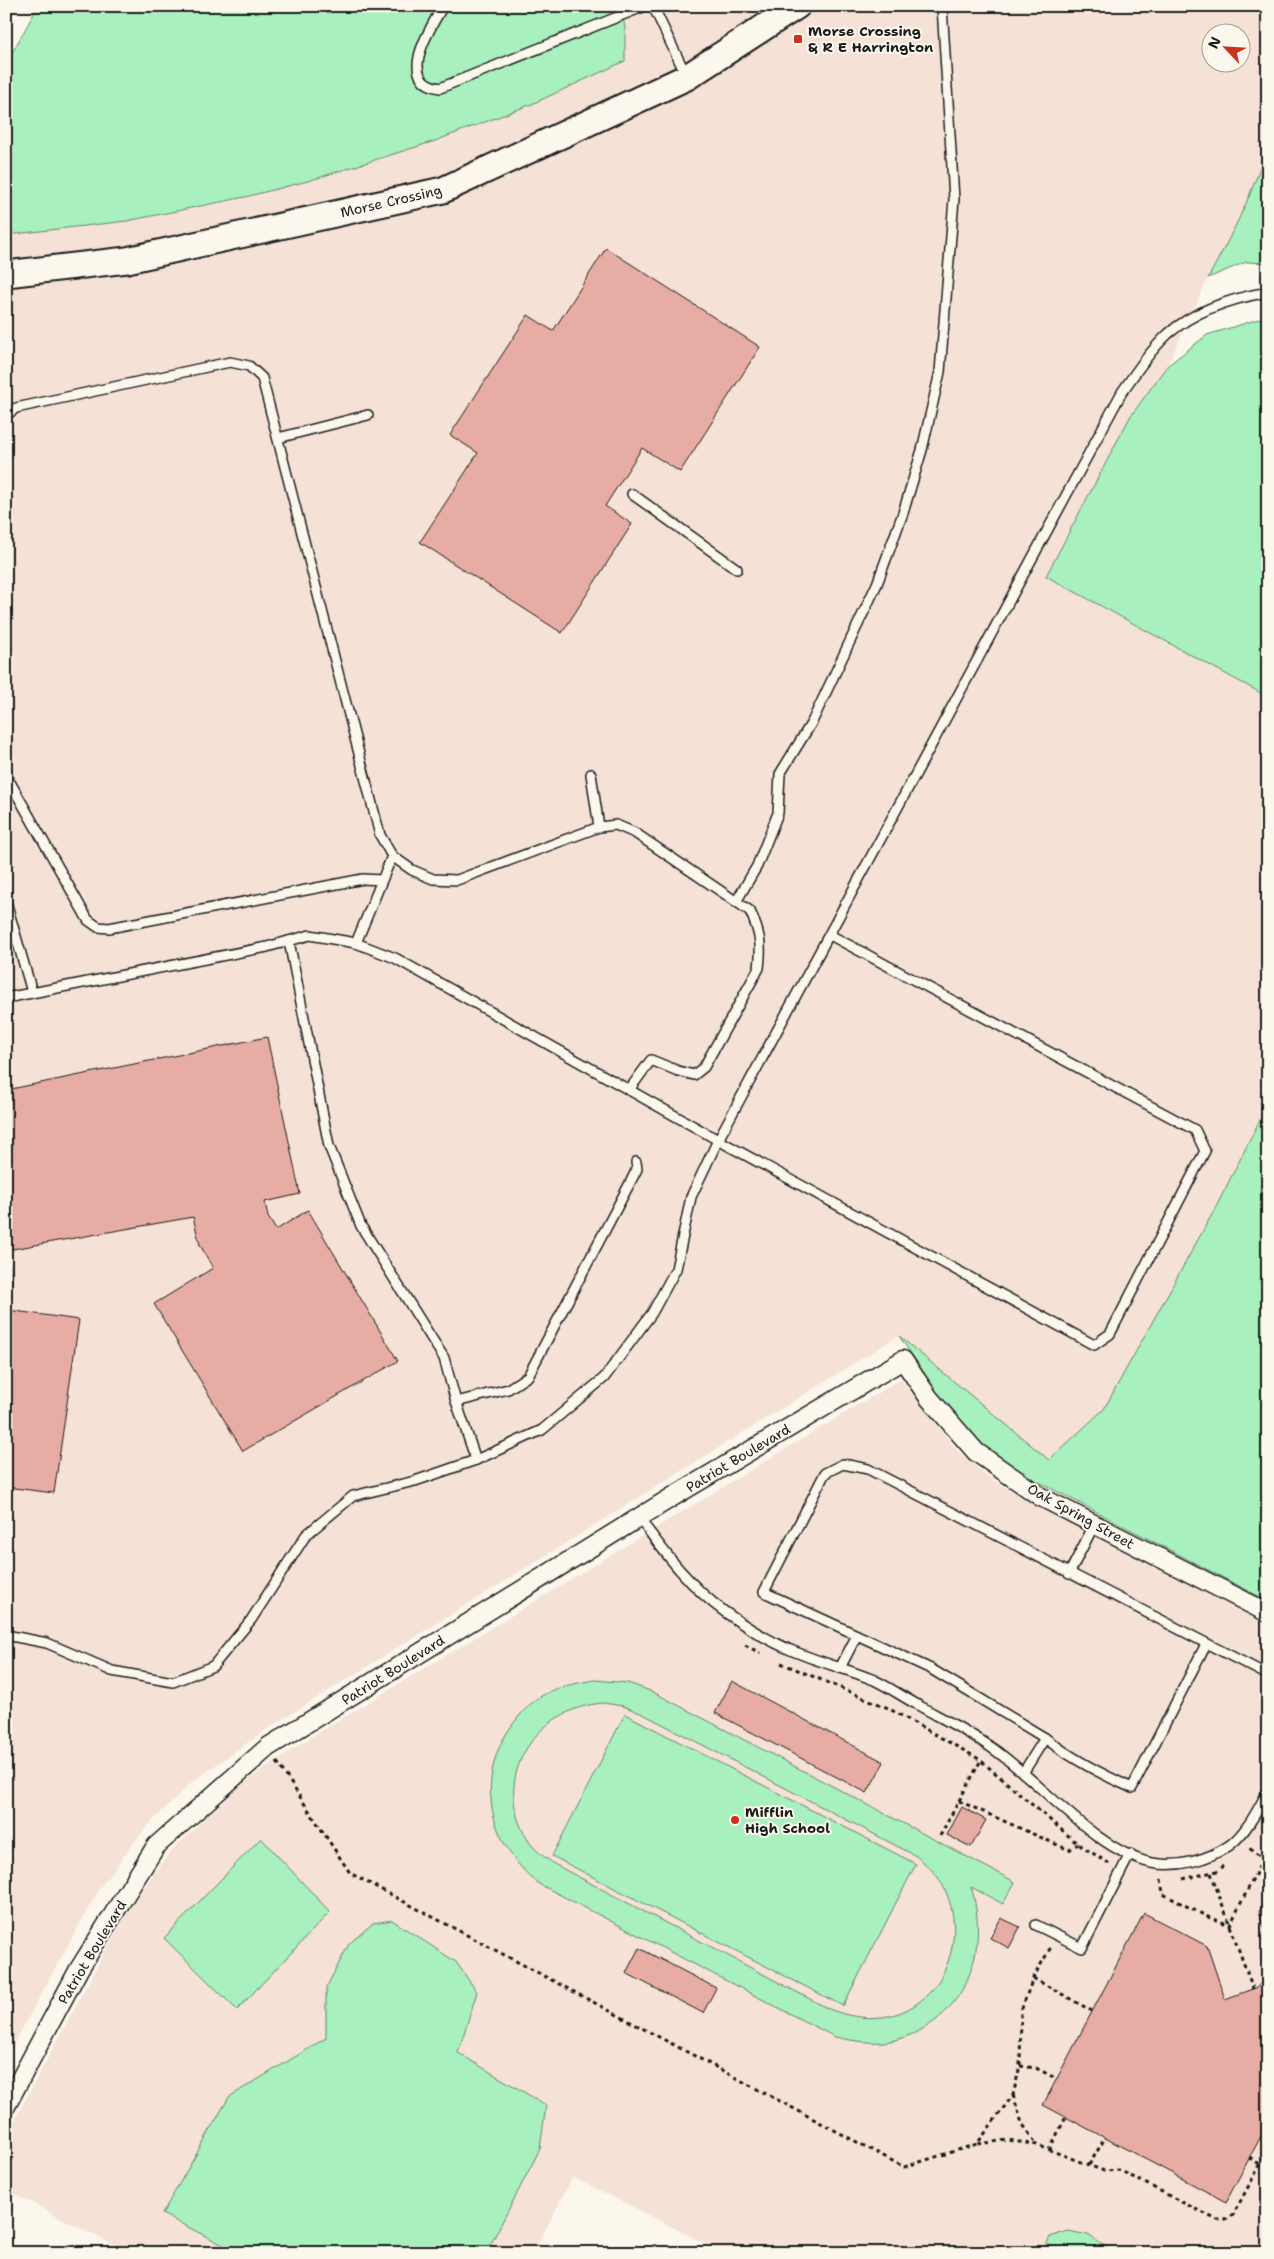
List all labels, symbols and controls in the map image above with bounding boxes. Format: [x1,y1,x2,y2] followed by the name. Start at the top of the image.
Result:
[808,22,933,56] place label: Morse Crossing & R E Harrington
[1202,22,1252,72] north arrow
[792,33,804,45] marker: Morse Crossing & R E Harrington
[1204,34,1225,51] text: N
[339,181,443,221] street label: Morse Crossing
[683,1420,793,1496] street label: Patriot Boulevard
[1024,1479,1138,1553] street label: Oak Spring Street
[338,1631,448,1709] street label: Patriot Boulevard
[745,1803,830,1837] place label: Mifflin High School
[729,1814,741,1826] marker: Mifflin High School
[54,1897,130,2007] street label: Patriot Boulevard

